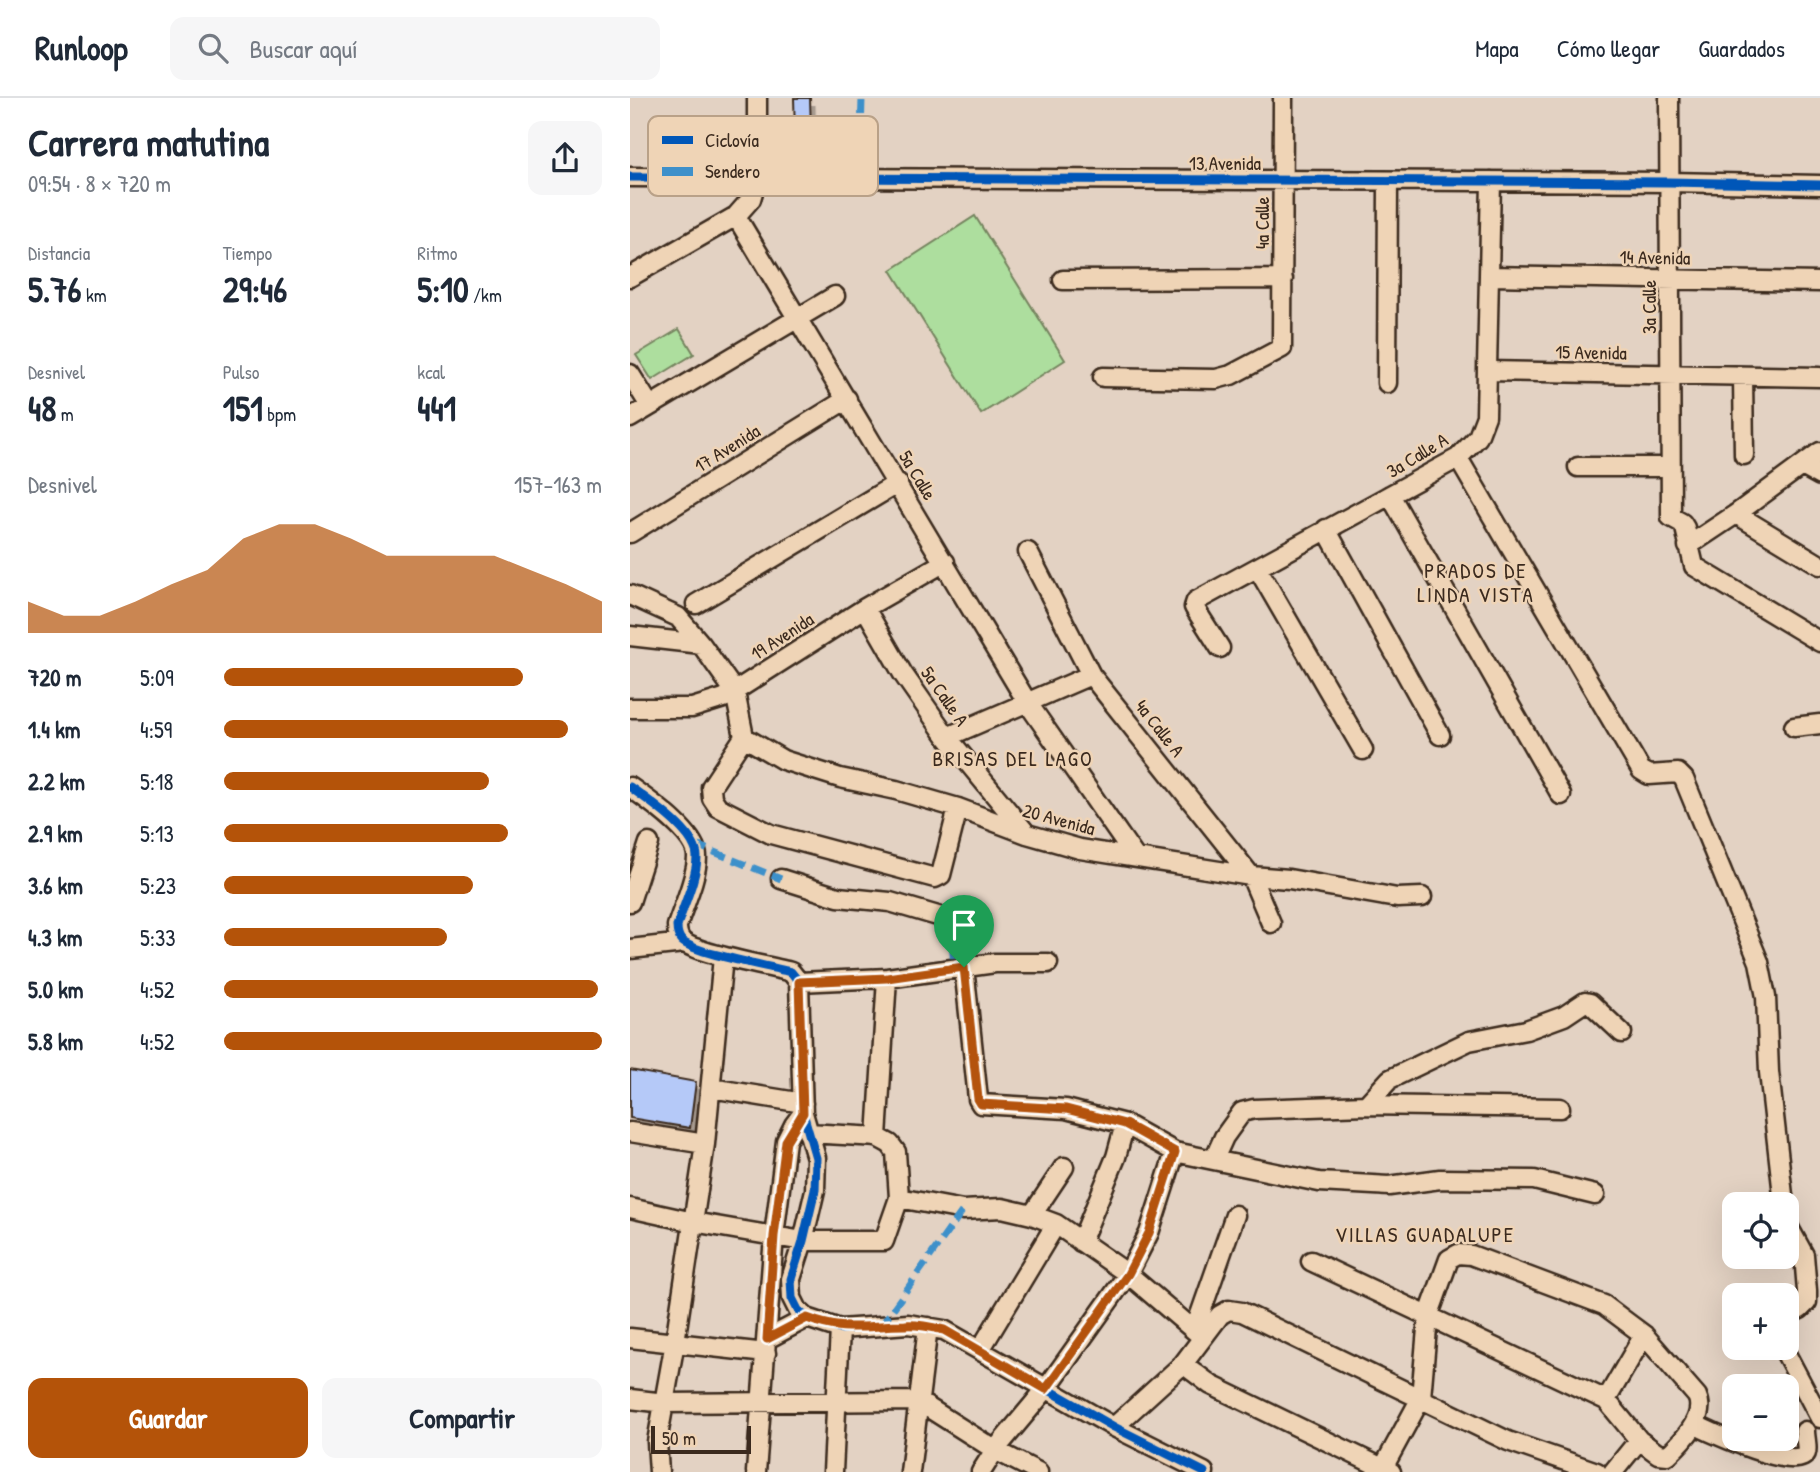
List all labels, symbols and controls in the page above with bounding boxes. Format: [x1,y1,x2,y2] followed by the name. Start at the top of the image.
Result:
[170,17,660,80] search box
[35,26,128,70] text: Runloop
[194,29,232,67] icon: search
[250,31,358,66] text: Buscar aquí
[1475,32,1519,64] text: Mapa
[1557,32,1660,64] text: Cómo llegar
[1698,32,1785,64] text: Guardados
[28,116,269,168] text: Carrera matutina
[648,116,878,196] legend
[528,121,602,195] button: share
[705,127,760,153] text: Ciclovía
[1189,150,1262,176] street label: 13 Avenida
[705,158,760,184] text: Sendero
[28,168,171,199] text: 09:54 · 8 × 720 m
[1249,196,1275,249] street label: 4a Calle
[28,240,90,266] text: Distancia
[223,240,272,266] text: Tiempo
[417,240,457,266] text: Ritmo
[1620,243,1691,271] street label: 14 Avenida
[28,266,82,313] text: 5.76
[223,266,287,313] text: 29:46
[417,266,469,313] text: 5:10
[1636,280,1662,334] street label: 3a Calle
[82,282,107,308] text: km
[469,282,502,308] text: /km
[1555,338,1627,366] street label: 15 Avenida
[28,359,85,385] text: Desnivel
[223,359,259,385] text: Pulso
[417,359,445,385] text: kcal
[28,385,56,432] text: 48
[223,385,263,432] text: 151
[417,385,456,432] text: 441
[56,401,74,427] text: m
[263,401,296,427] text: bpm
[689,417,765,478] street label: 17 Avenida
[1381,426,1453,484] street label: 3a Calle A
[893,445,943,505] street label: 5a Calle
[28,469,97,500] text: Desnivel
[514,469,602,500] text: 157–163 m
[1417,556,1535,609] district label: PRADOS DE LINDA VISTA
[745,606,819,666] street label: 19 Avenida
[915,661,975,731] street label: 5a Calle A
[28,662,81,693] text: 720 m
[140,662,174,693] text: 5:09
[1129,694,1191,762] street label: 4a Calle A
[28,714,80,745] text: 1.4 km
[140,714,172,745] text: 4:59
[932,744,1094,773] district label: BRISAS DEL LAGO
[28,766,85,797] text: 2.2 km
[140,766,173,797] text: 5:18
[1020,797,1099,841] street label: 20 Avenida
[28,818,83,849] text: 2.9 km
[140,818,174,849] text: 5:13
[28,870,83,901] text: 3.6 km
[140,870,176,901] text: 5:23
[934,895,994,967] pin
[945,906,983,944] icon: arrive
[28,922,82,953] text: 4.3 km
[140,922,176,953] text: 5:33
[28,974,83,1005] text: 5.0 km
[140,974,174,1005] text: 4:52
[28,1026,83,1057] text: 5.8 km
[140,1026,174,1057] text: 4:52
[1722,1192,1799,1451] map controls
[1722,1192,1799,1269] button: locate
[1335,1220,1515,1249] district label: VILLAS GUADALUPE
[1722,1283,1799,1360] button: +
[1722,1374,1799,1451] button: −
[28,1378,308,1458] button: Guardar
[322,1378,602,1458] button: Compartir
[651,1423,751,1455] scale bar
[662,1425,696,1451] text: 50 m

